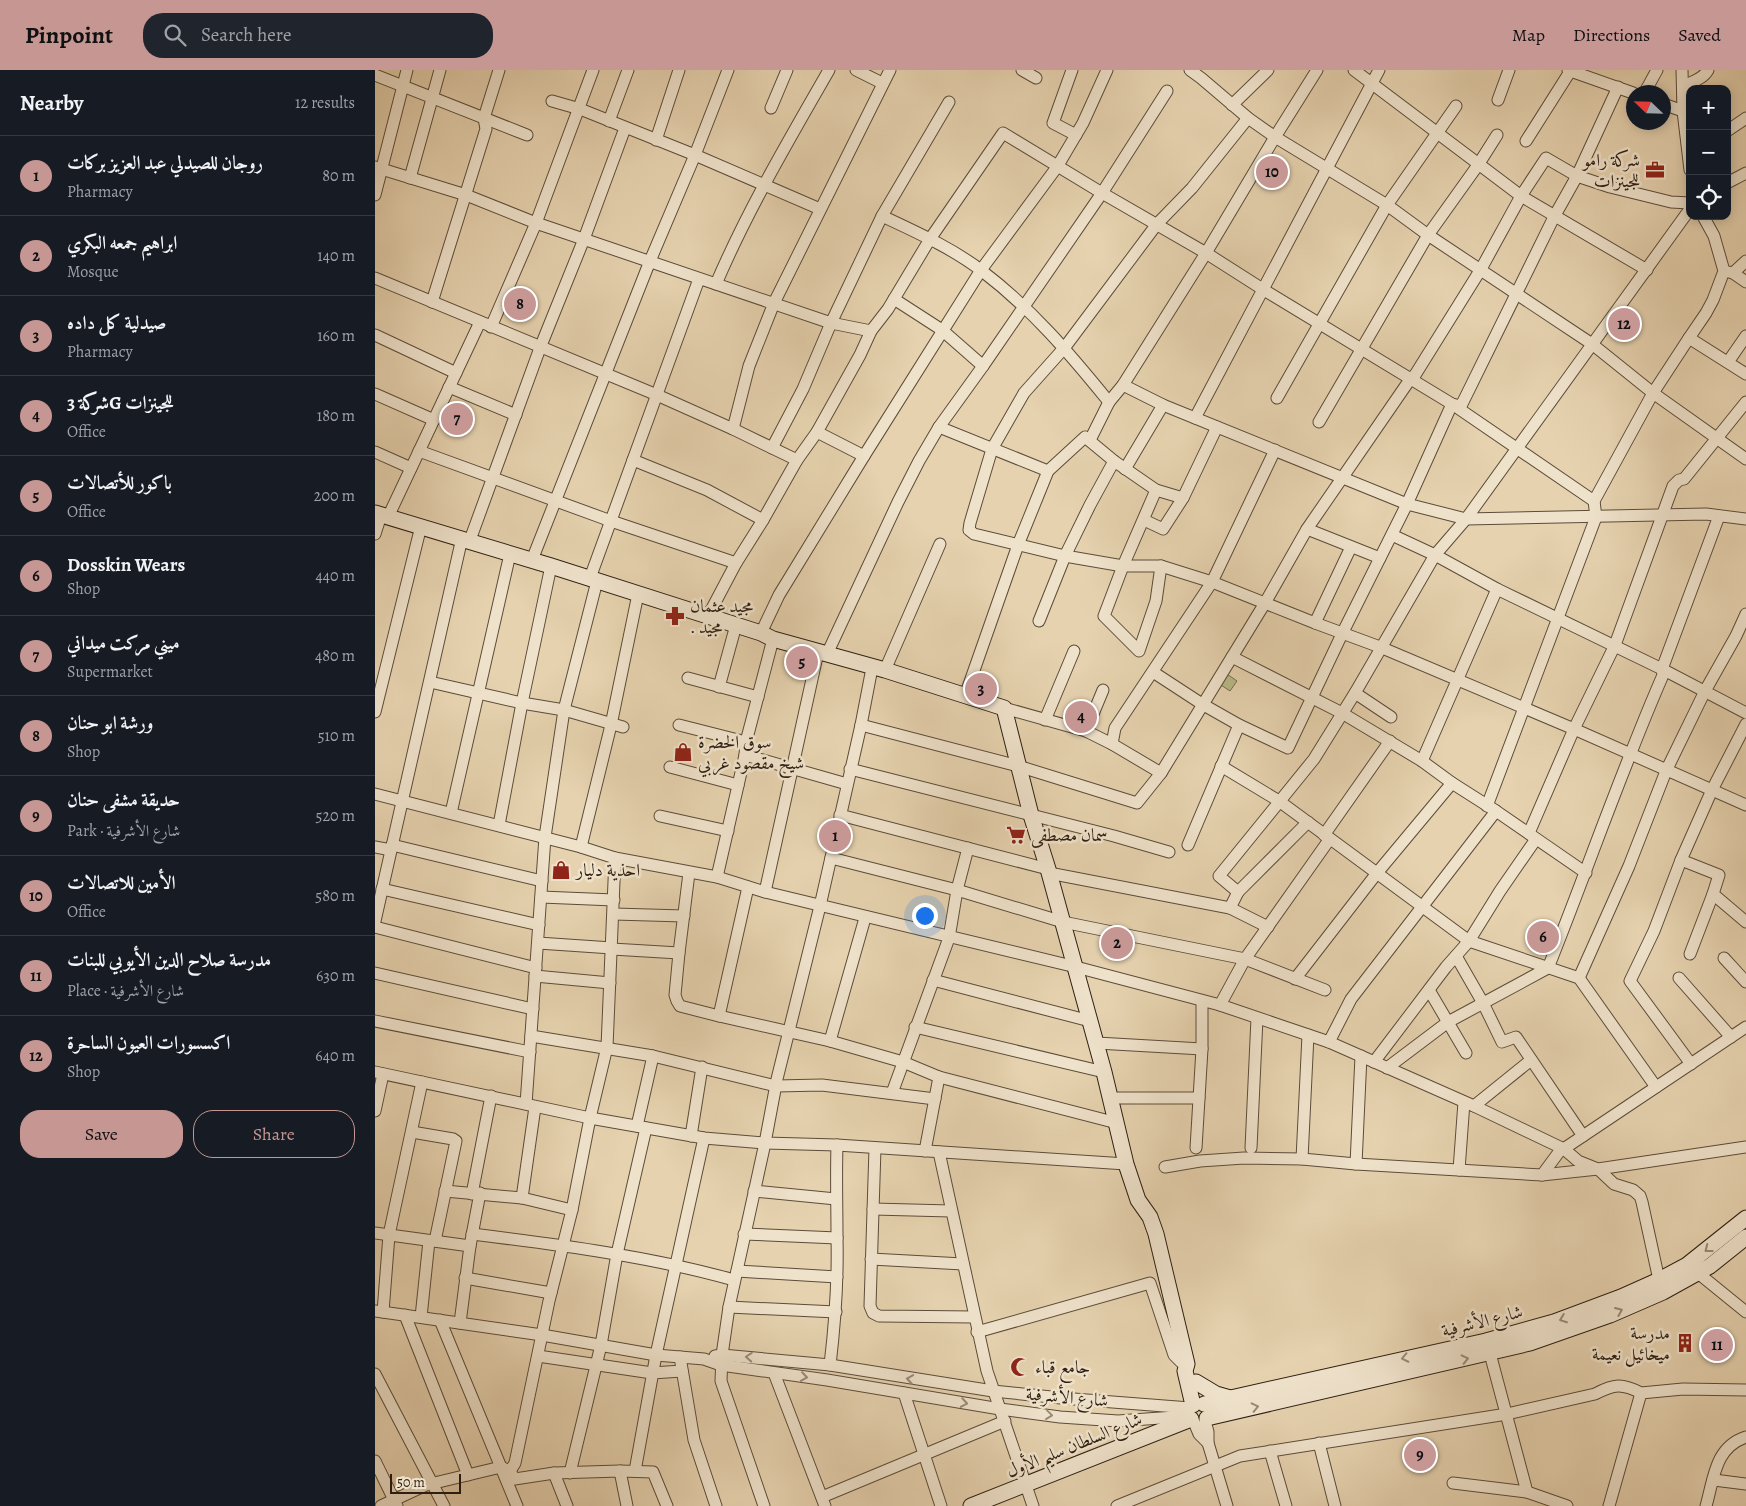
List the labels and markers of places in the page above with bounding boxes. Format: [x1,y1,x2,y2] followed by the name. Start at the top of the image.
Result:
[1581,148,1640,193] place label: شركة رامو للجينزات
[1256,153,1288,191] pin: 10
[1644,159,1666,181] office icon: شركة رامو للجينزات
[504,285,536,323] pin: 8
[1608,305,1640,343] pin: 12
[441,400,473,438] pin: 7
[690,594,753,639] place label: مجيد عثمان . مجيد
[664,605,686,627] pharmacy icon: مجيد عثمان . مجيد
[786,643,818,681] pin: 5
[965,670,997,708] pin: 3
[1065,698,1097,736] pin: 4
[698,730,804,779] place label: سوق الخضرة شيخ مقصود غربي
[672,741,694,763] shop icon: سوق الخضرة شيخ مقصود غربي
[819,817,851,855] pin: 1
[1031,823,1108,848] place label: سمان مصطفى
[1005,824,1027,846] supermarket icon: سمان مصطفى
[574,858,640,882] place label: احذية دليار
[550,859,572,881] shop icon: احذية دليار
[1527,918,1559,956] pin: 6
[1101,924,1133,962] pin: 2
[1592,1321,1670,1367] place label: مدرسة ميخائيل نعيمة
[1701,1326,1733,1364] pin: 11
[1674,1332,1696,1354] building icon: مدرسة ميخائيل نعيمة
[1035,1355,1090,1383] place label: جامع قباء
[1009,1356,1031,1378] mosque icon: جامع قباء
[1404,1436,1436,1474] pin: 9

